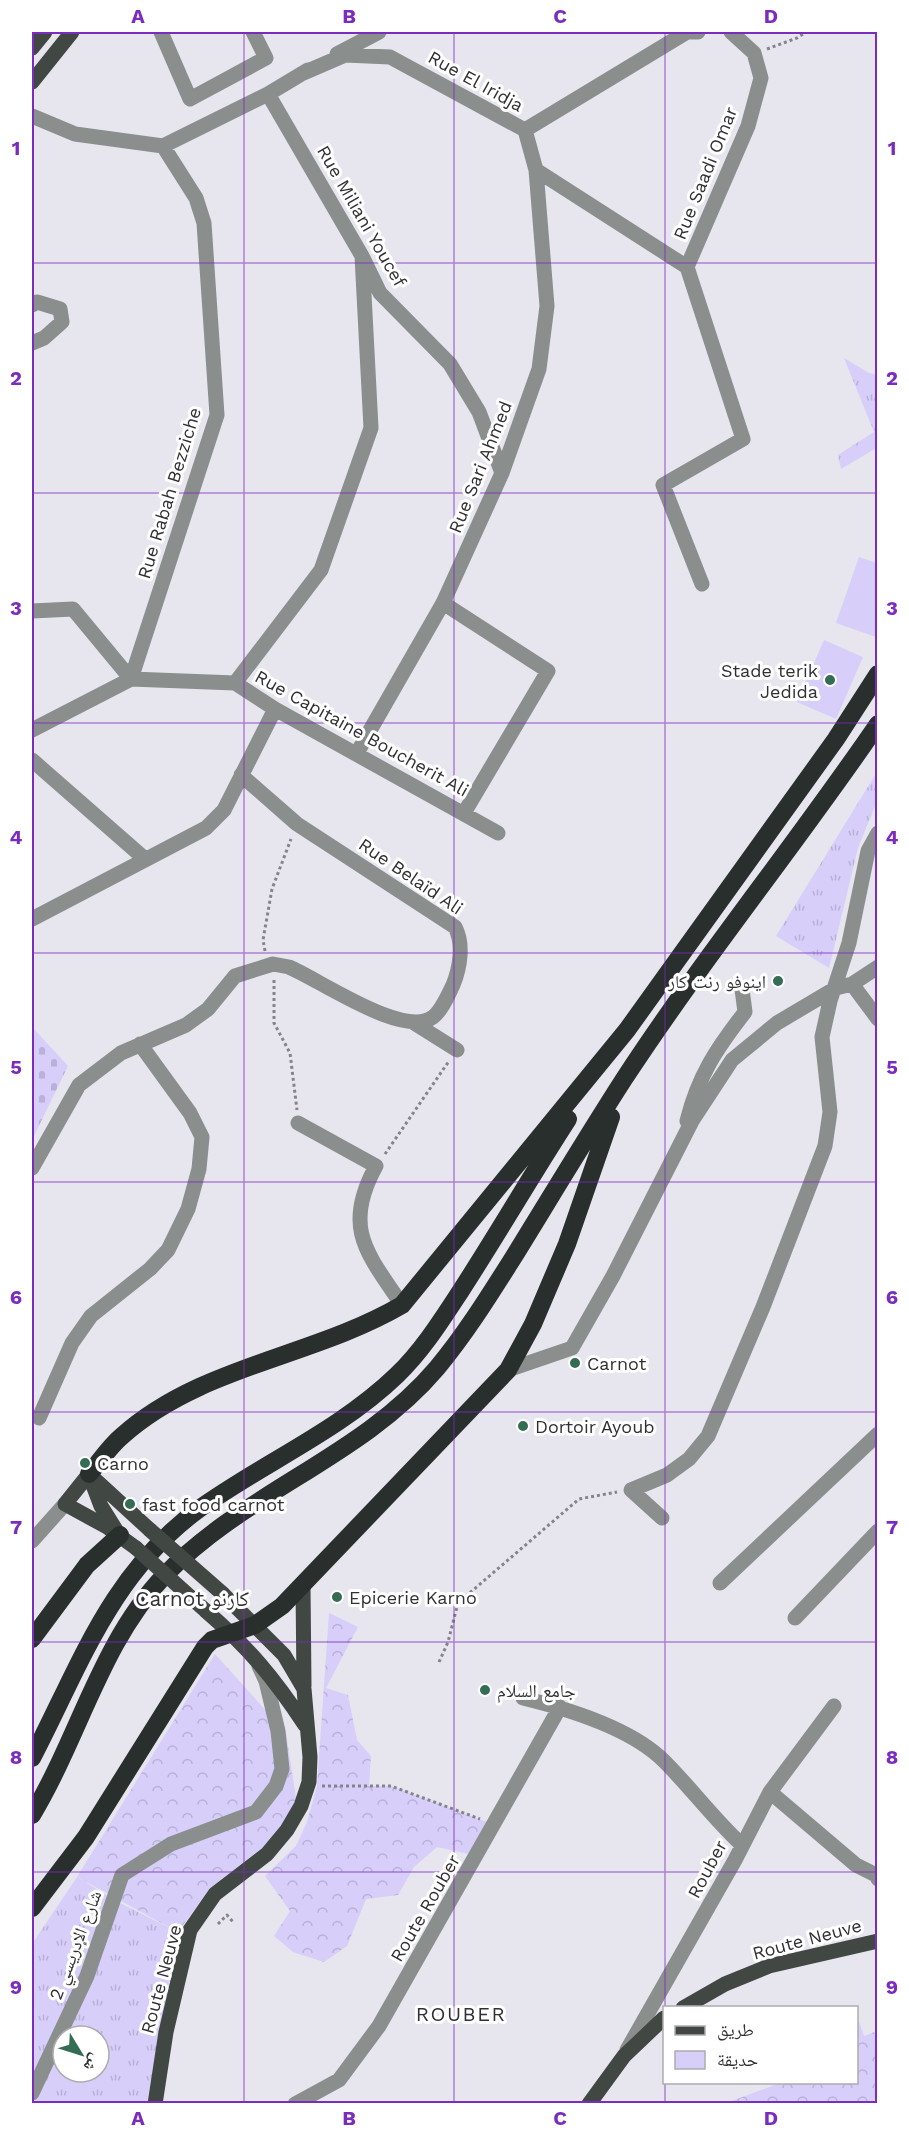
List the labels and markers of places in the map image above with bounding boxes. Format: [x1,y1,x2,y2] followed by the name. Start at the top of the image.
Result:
[721,660,818,702] place label: Stade terik Jedida
[823,673,837,687] marker: Stade terik Jedida
[667,971,766,992] place label: اينوفو رنت كار
[771,974,785,988] marker: اينوفو رنت كار
[587,1353,647,1374] place label: Carnot
[568,1356,582,1370] marker: Carnot
[535,1416,655,1437] place label: Dortoir Ayoub
[516,1419,530,1433] marker: Dortoir Ayoub
[97,1453,149,1474] place label: Carno
[78,1456,92,1470] marker: Carno
[142,1494,285,1515] place label: fast food carnot
[123,1497,137,1511] marker: fast food carnot
[349,1587,477,1608] place label: Epicerie Karno
[330,1590,344,1604] marker: Epicerie Karno
[497,1680,576,1703] place label: جامع السلام
[478,1683,492,1697] marker: جامع السلام

